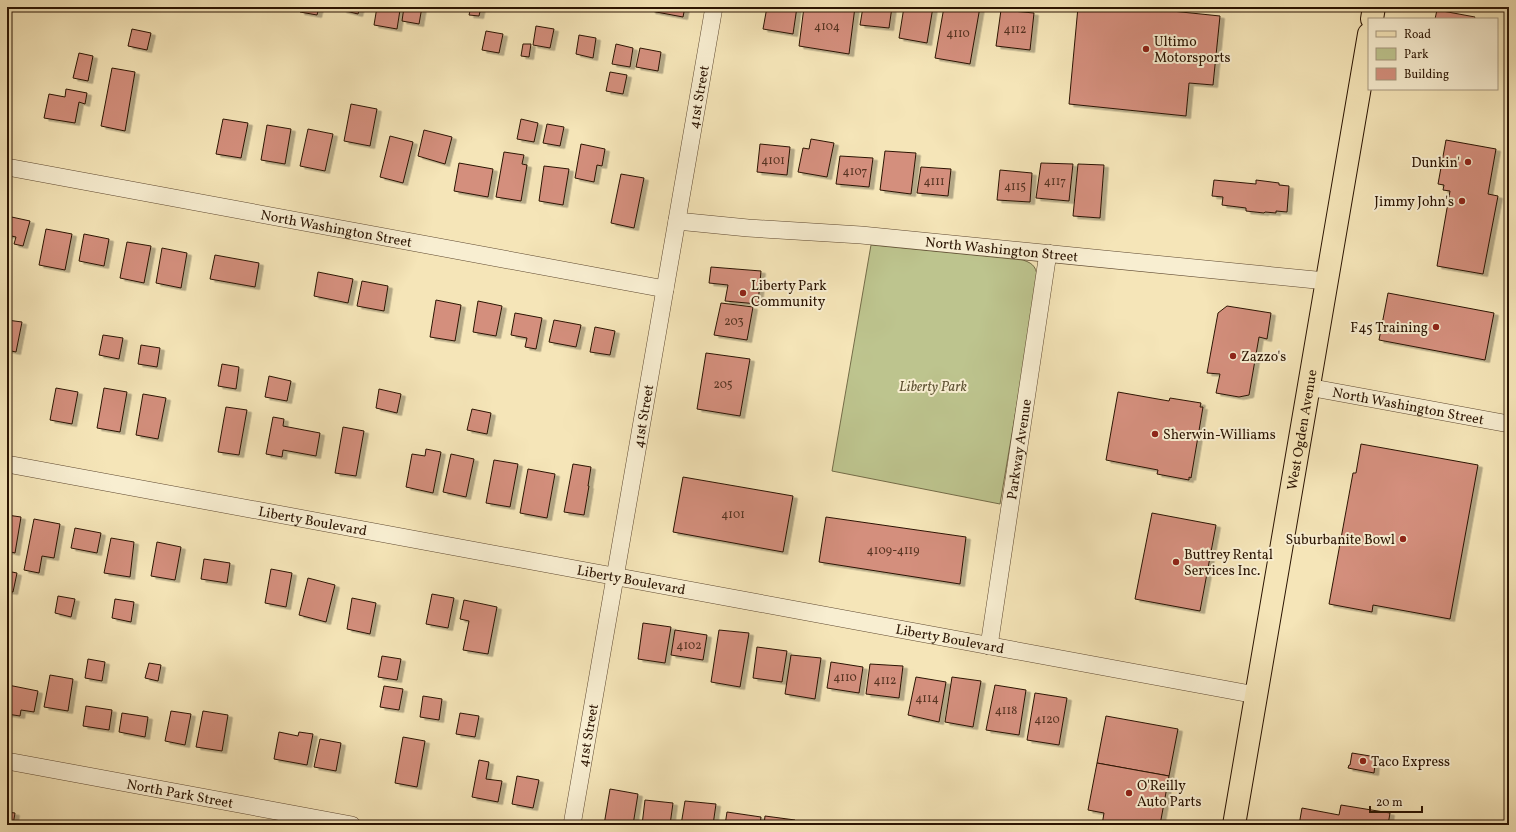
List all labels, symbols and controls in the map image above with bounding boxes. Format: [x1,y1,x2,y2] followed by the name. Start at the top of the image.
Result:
[1368,18,1498,90] legend
[814,19,840,35] house number: 4104
[1004,22,1026,38] house number: 4112
[946,26,970,42] house number: 4110
[1404,27,1431,43] text: Road
[1154,33,1231,68] place label: Ultimo Motorsports
[1141,44,1151,54] marker: Ultimo Motorsports
[1404,47,1429,63] text: Park
[685,64,715,130] street label: 41st Street
[1404,67,1449,83] text: Building
[761,153,785,169] house number: 4101
[1411,154,1460,173] place label: Dunkin'
[1463,157,1473,167] marker: Dunkin'
[843,164,868,180] house number: 4107
[923,174,945,190] house number: 4111
[1044,174,1066,190] house number: 4117
[1004,179,1026,195] house number: 4115
[1374,193,1454,212] place label: Jimmy John's
[1457,196,1467,206] marker: Jimmy John's
[259,206,413,253] street label: North Washington Street
[924,233,1079,267] street label: North Washington Street
[751,277,827,312] place label: Liberty Park Community
[738,288,748,298] marker: Liberty Park Community
[724,314,744,330] house number: 203
[1350,319,1428,338] place label: F45 Training
[1431,322,1441,332] marker: F45 Training
[1241,348,1286,367] place label: Zazzo's
[1228,351,1238,361] marker: Zazzo's
[1283,368,1323,492] street label: West Ogden Avenue
[713,377,733,393] house number: 205
[899,378,967,397] park label: Liberty Park
[630,383,659,450] street label: 41st Street
[1331,384,1485,430] street label: North Washington Street
[1003,397,1037,501] street label: Parkway Avenue
[1163,426,1276,445] place label: Sherwin-Williams
[1150,429,1160,439] marker: Sherwin-Williams
[257,503,368,541] street label: Liberty Boulevard
[721,507,745,523] house number: 4101
[1285,531,1395,550] place label: Suburbanite Bowl
[1398,534,1408,544] marker: Suburbanite Bowl
[867,543,919,559] house number: 4109-4119
[1184,546,1273,581] place label: Buttrey Rental Services Inc.
[1171,557,1181,567] marker: Buttrey Rental Services Inc.
[575,562,687,600] street label: Liberty Boulevard
[894,621,1006,659] street label: Liberty Boulevard
[676,638,702,654] house number: 4102
[833,670,857,686] house number: 4110
[874,673,896,689] house number: 4112
[915,691,939,707] house number: 4114
[574,702,604,769] street label: 41st Street
[995,703,1017,719] house number: 4118
[1034,712,1060,728] house number: 4120
[1371,753,1450,772] place label: Taco Express
[1358,756,1368,766] marker: Taco Express
[125,775,235,814] street label: North Park Street
[1137,777,1201,812] place label: O'Reilly Auto Parts
[1124,788,1134,798] marker: O'Reilly Auto Parts
[1370,788,1422,814] scale bar
[1376,795,1403,811] text: 20 m

